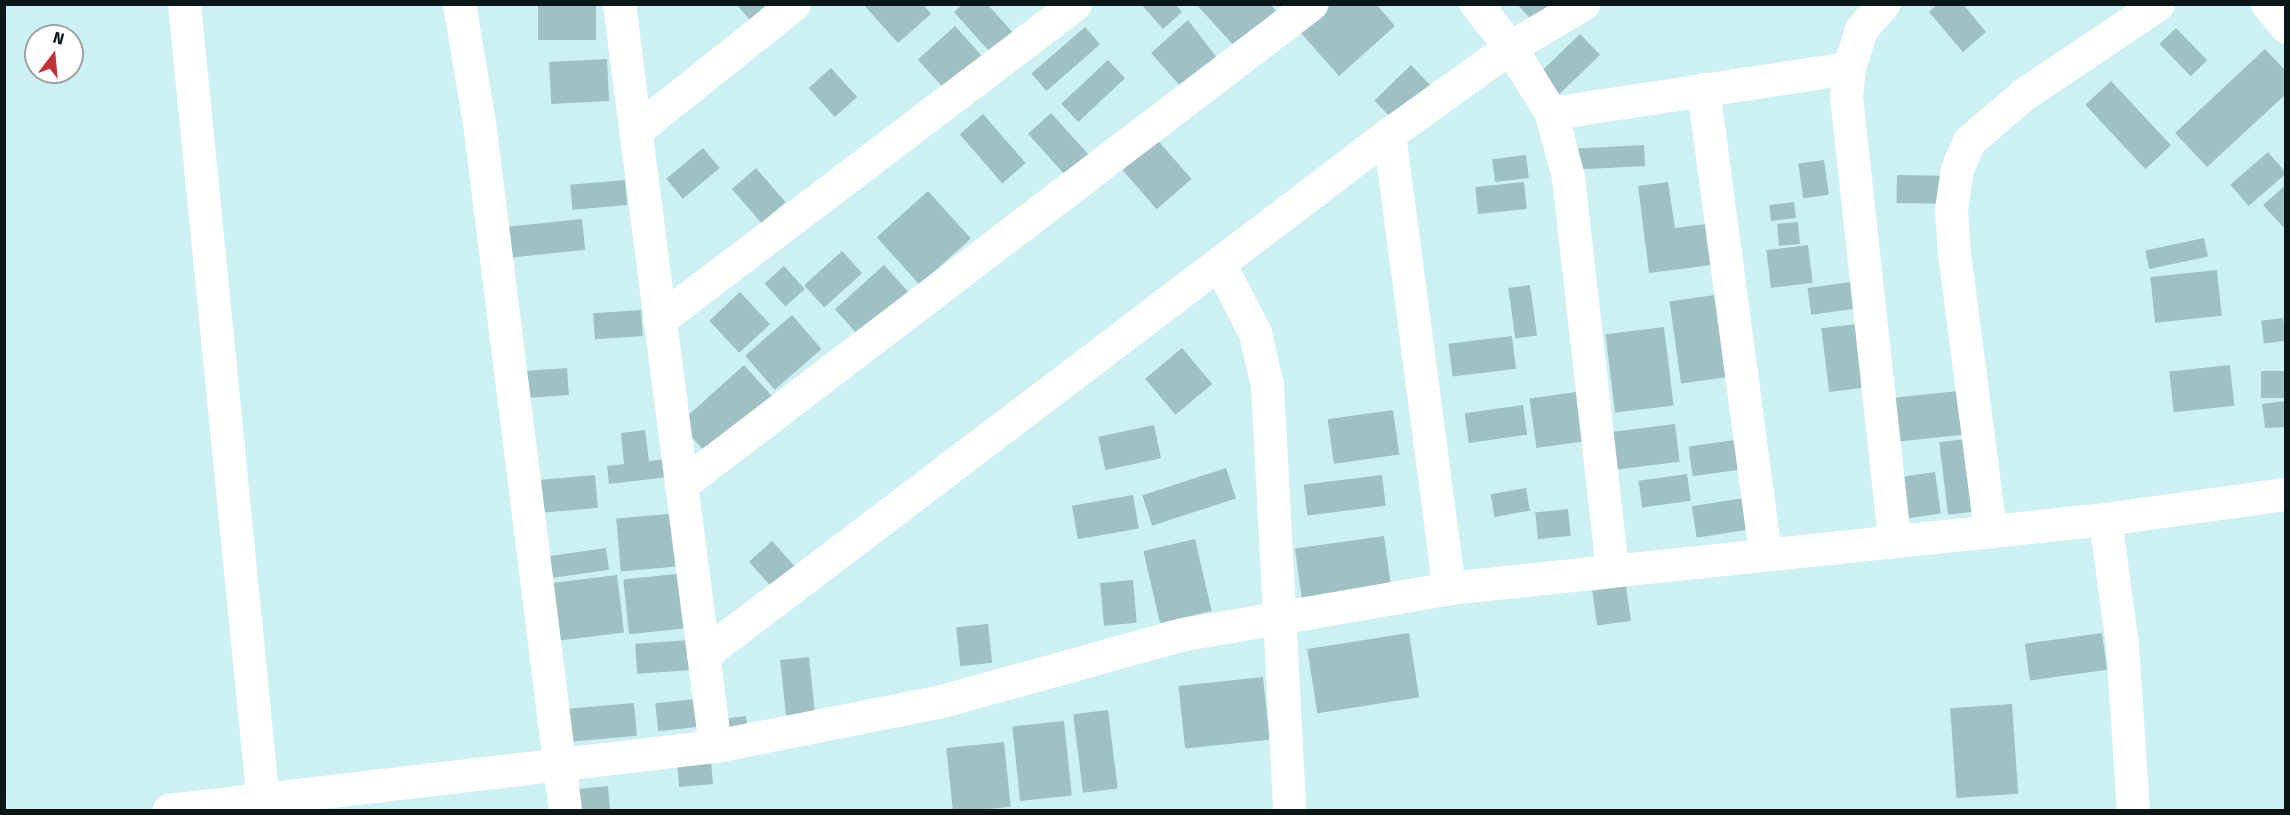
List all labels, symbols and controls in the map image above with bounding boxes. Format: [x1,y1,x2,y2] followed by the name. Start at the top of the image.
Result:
[24,24,84,84] north arrow
[51,28,66,49] text: N

